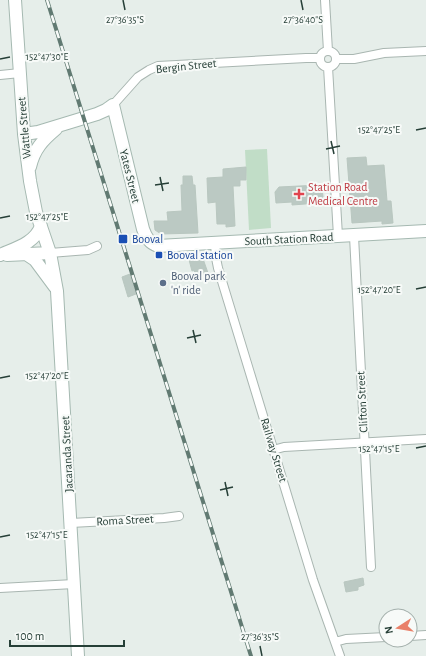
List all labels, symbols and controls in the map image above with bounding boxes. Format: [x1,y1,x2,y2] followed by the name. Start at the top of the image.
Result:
[106,15,144,25] text: 27°36'35"S
[283,15,323,25] text: 27°36'40"S
[26,52,69,62] text: 152°47'30"E
[155,57,217,75] street label: Bergin Street
[15,96,33,159] street label: Wattle Street
[358,125,400,135] text: 152°47'25"E
[118,148,143,204] street label: Yates Street
[308,181,378,207] place label: Station Road Medical Centre
[293,188,305,200] marker: Station Road Medical Centre
[26,212,68,222] text: 152°47'25"E
[244,231,334,247] street label: South Station Road
[117,233,129,245] marker: Booval
[132,233,163,245] place label: Booval
[167,249,233,261] place label: Booval station
[154,250,164,260] marker: Booval station
[171,270,226,296] place label: Booval park 'n' ride
[158,278,168,288] marker: Booval park 'n' ride
[357,285,401,295] text: 152°47'20"E
[25,371,69,381] text: 152°47'20"E
[354,371,370,433] street label: Clifton Street
[59,415,75,492] street label: Jacaranda Street
[258,416,290,484] street label: Railway Street
[359,444,400,454] text: 152°47'15"E
[96,512,154,527] street label: Roma Street
[27,530,68,540] text: 152°47'15"E
[378,608,418,648] north arrow
[10,622,124,648] scale bar
[383,625,395,635] text: N
[16,630,44,642] text: 100 m
[241,632,279,642] text: 27°36'35"S

